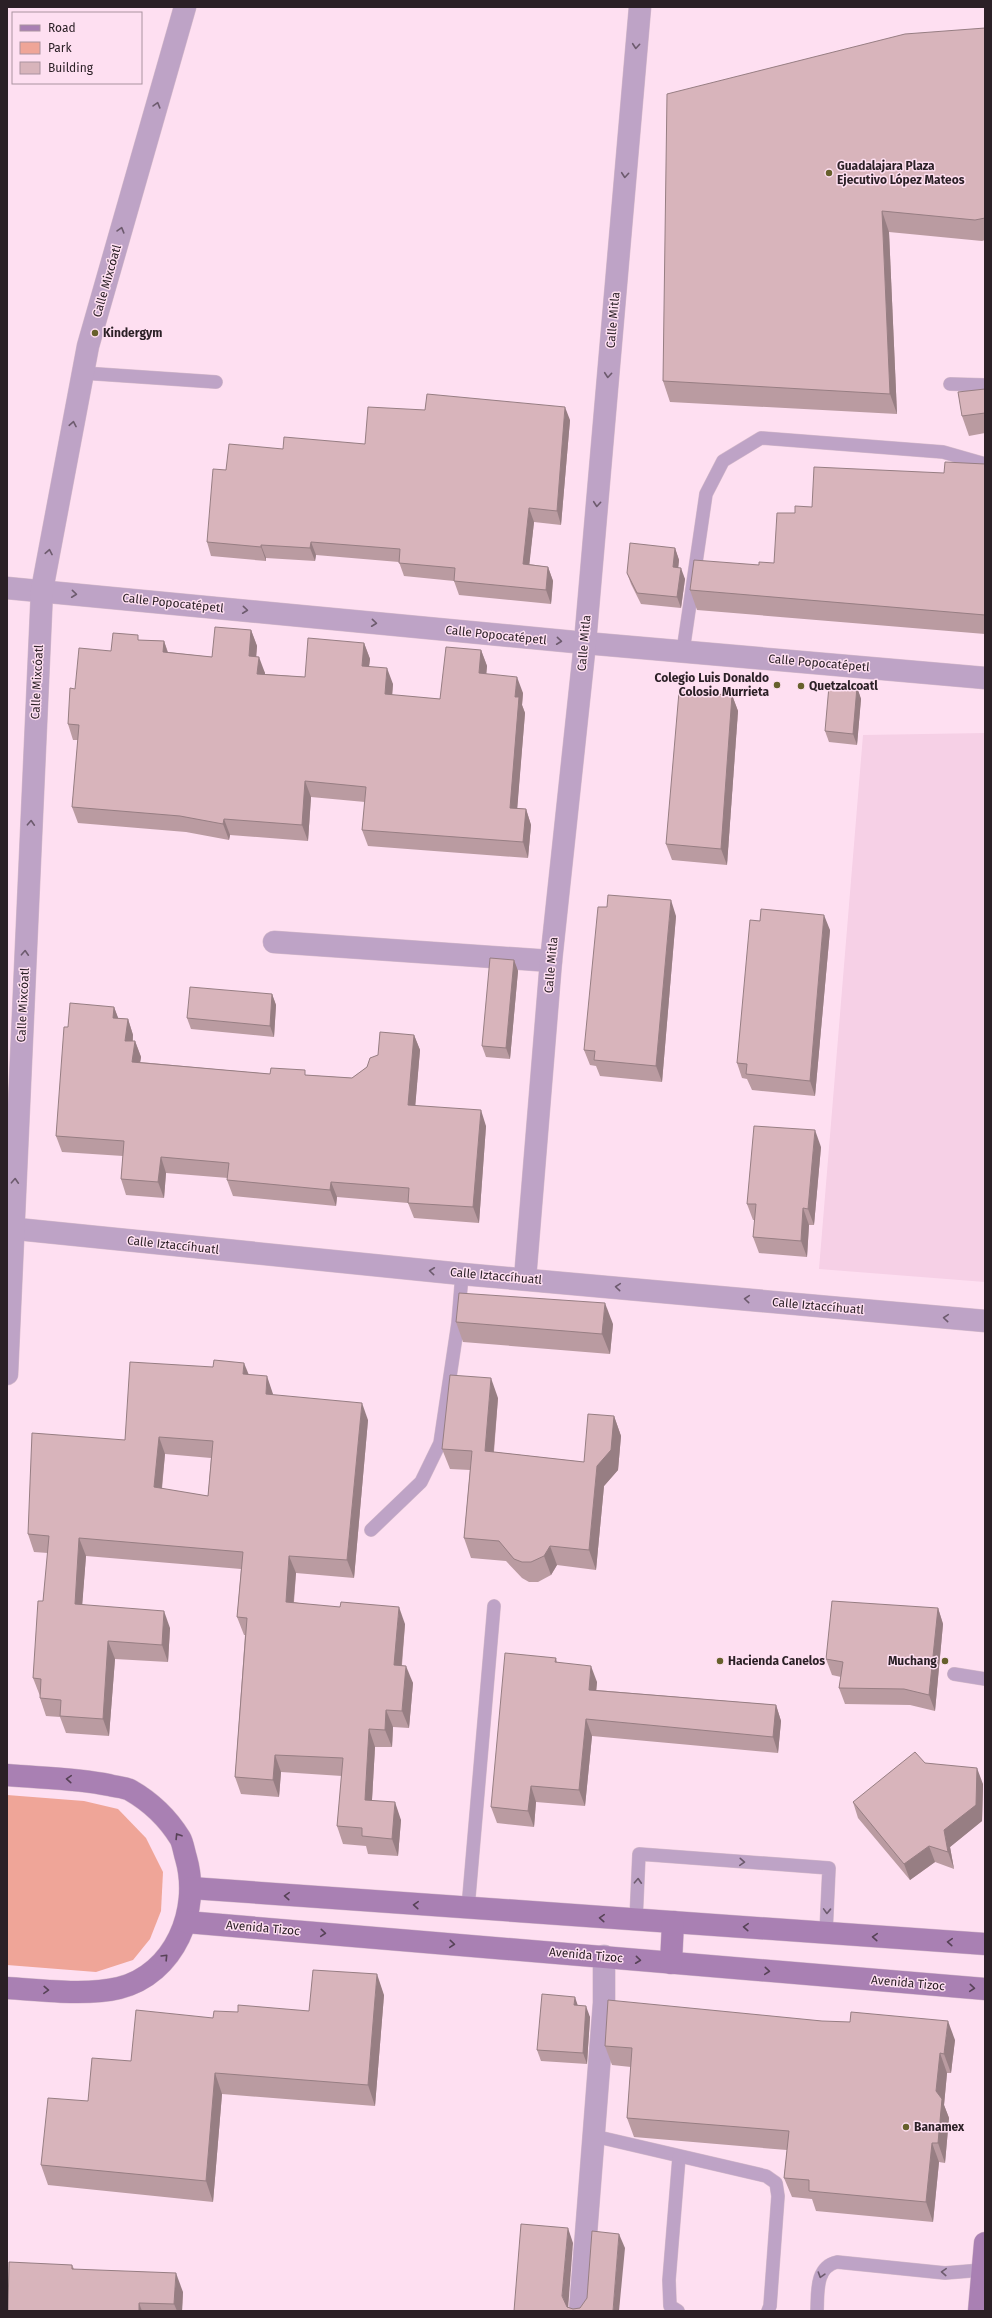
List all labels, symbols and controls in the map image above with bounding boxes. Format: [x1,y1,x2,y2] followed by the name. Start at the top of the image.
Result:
[12,12,142,84] legend
[48,21,76,35] text: Road
[48,41,72,55] text: Park
[632,43,641,49] one-way arrow
[48,61,94,75] text: Building
[152,102,161,109] one-way arrow
[837,159,965,187] place label: Guadalajara Plaza Ejecutivo López Mateos
[824,168,834,178] marker: Guadalajara Plaza Ejecutivo López Mateos
[621,172,630,178] one-way arrow
[116,227,125,234] one-way arrow
[90,243,124,319] street label: Calle Mixcóatl
[604,291,622,349] street label: Calle Mitla
[103,326,162,340] place label: Kindergym
[90,328,100,338] marker: Kindergym
[604,372,613,378] one-way arrow
[68,421,77,428] one-way arrow
[592,501,601,507] one-way arrow
[44,549,53,555] one-way arrow
[71,589,77,598] one-way arrow
[122,591,225,615] street label: Calle Popocatépetl
[242,606,248,615] one-way arrow
[575,614,593,672] street label: Calle Mitla
[371,618,377,627] one-way arrow
[445,623,548,647] street label: Calle Popocatépetl
[556,636,562,645] one-way arrow
[28,644,46,720] street label: Calle Mixcóatl
[768,652,871,674] street label: Calle Popocatépetl
[655,671,769,699] place label: Colegio Luis Donaldo Colosio Murrieta
[809,679,878,693] place label: Quetzalcoatl
[772,680,782,690] marker: Colegio Luis Donaldo Colosio Murrieta
[796,681,806,691] marker: Quetzalcoatl
[27,820,35,826] one-way arrow
[542,936,560,994] street label: Calle Mitla
[21,950,30,956] one-way arrow
[14,967,32,1043] street label: Calle Mixcóatl
[11,1178,19,1184] one-way arrow
[126,1233,220,1257] street label: Calle Iztaccíhuatl
[449,1265,543,1287] street label: Calle Iztaccíhuatl
[429,1266,435,1275] one-way arrow
[615,1283,621,1292] one-way arrow
[744,1295,750,1304] one-way arrow
[771,1295,865,1317] street label: Calle Iztaccíhuatl
[943,1313,949,1322] one-way arrow
[728,1654,825,1668] place label: Hacienda Canelos
[888,1654,937,1668] place label: Muchang
[715,1656,725,1666] marker: Hacienda Canelos
[940,1656,950,1666] marker: Muchang
[66,1775,72,1784] one-way arrow
[176,1834,183,1841] one-way arrow
[739,1857,745,1866] one-way arrow
[633,1878,642,1884] one-way arrow
[284,1891,290,1900] one-way arrow
[413,1901,419,1910] one-way arrow
[823,1908,831,1914] one-way arrow
[599,1913,605,1922] one-way arrow
[225,1918,301,1938] street label: Avenida Tizoc
[743,1923,749,1932] one-way arrow
[320,1929,326,1938] one-way arrow
[872,1932,878,1941] one-way arrow
[947,1938,953,1947] one-way arrow
[449,1939,455,1948] one-way arrow
[548,1945,624,1965] street label: Avenida Tizoc
[161,1954,168,1962] one-way arrow
[635,1955,641,1964] one-way arrow
[764,1966,770,1975] one-way arrow
[870,1973,946,1993] street label: Avenida Tizoc
[969,1984,975,1993] one-way arrow
[43,1986,49,1994] one-way arrow
[914,2120,965,2134] place label: Banamex
[901,2122,911,2132] marker: Banamex
[941,2268,947,2277] one-way arrow
[817,2271,826,2278] one-way arrow

